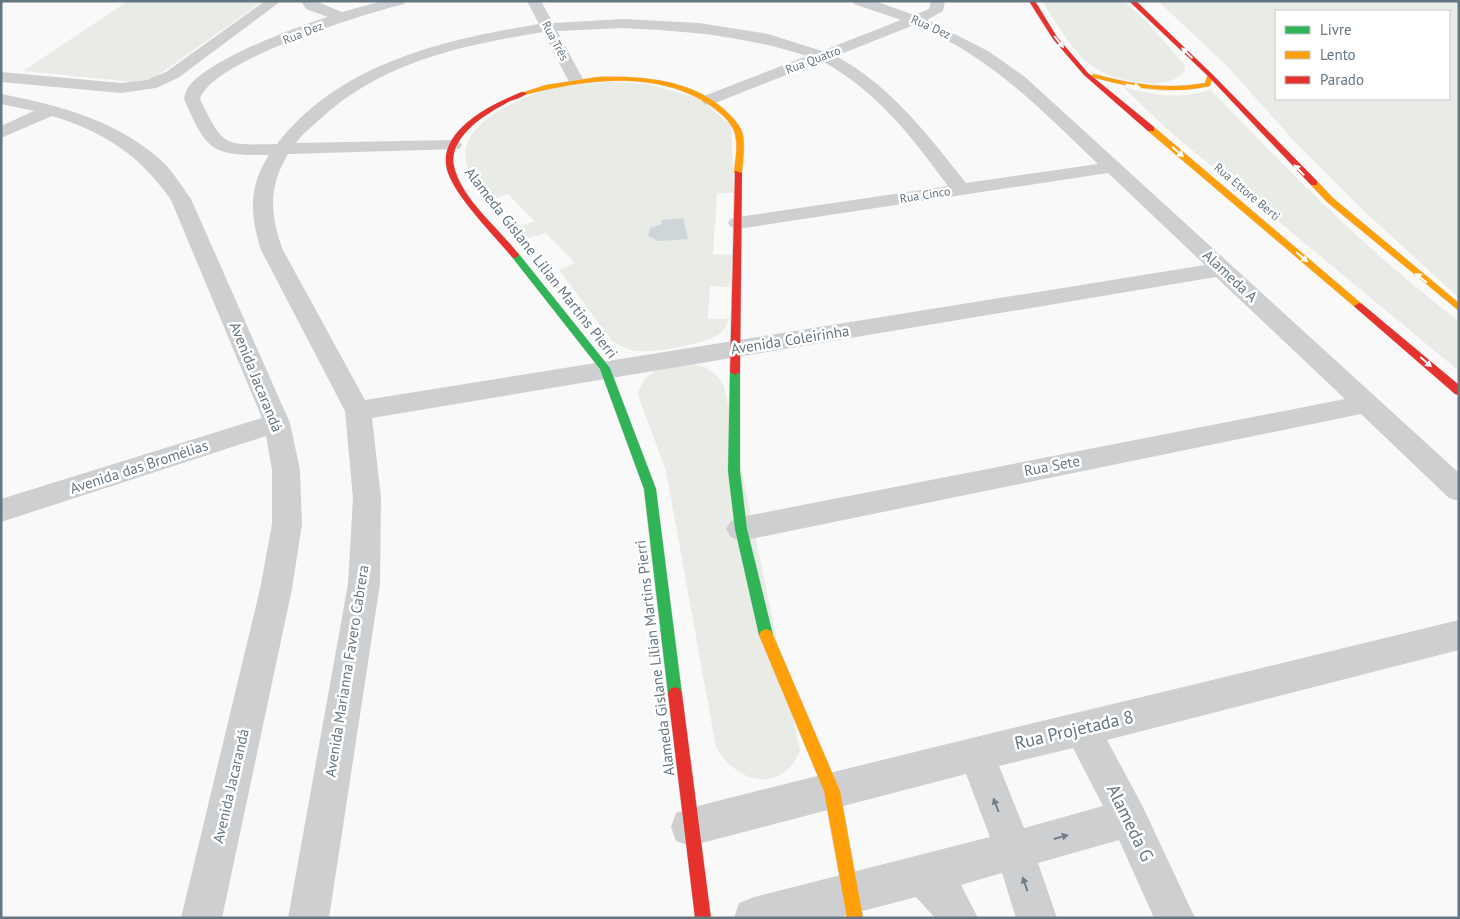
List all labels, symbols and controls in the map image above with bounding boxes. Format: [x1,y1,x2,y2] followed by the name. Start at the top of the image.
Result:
[1275,10,1450,100] legend
[909,11,953,42] street label: Rua Dez
[281,18,325,47] street label: Rua Dez
[539,18,572,63] street label: Rua Três
[1320,20,1352,39] text: Livre
[1053,35,1064,48] one-way arrow
[783,42,843,77] street label: Rua Quatro
[1320,45,1356,64] text: Lento
[1181,47,1193,59] one-way arrow
[1320,70,1364,89] text: Parado
[1125,82,1140,90] one-way arrow
[1171,146,1184,157] one-way arrow
[1211,160,1283,224] street label: Rua Ettore Berti
[461,163,622,362] street label: Alameda Gislane Lílian Martins Pierri
[1293,164,1305,176] one-way arrow
[899,183,951,206] street label: Rua Cinco
[1199,245,1262,306] street label: Alameda A
[1295,251,1308,262] one-way arrow
[1415,272,1428,283] one-way arrow
[226,319,287,435] street label: Avenida Jacarandá
[729,321,851,358] street label: Avenida Coleirinha
[1419,357,1432,368] one-way arrow
[67,435,210,498] street label: Avenida das Bromélias
[1022,451,1081,480] street label: Rua Sete
[631,539,678,777] street label: Alameda Gislane Lílian Martins Pierri
[320,563,373,778] street label: Avenida Marianna Favero Cabrera
[1012,705,1136,754] street label: Rua Projetada 8
[208,727,253,845] street label: Avenida Jacarandá
[1102,780,1159,865] street label: Alameda G
[992,798,1000,812] one-way arrow
[1054,833,1069,841] one-way arrow
[1021,876,1029,891] one-way arrow

